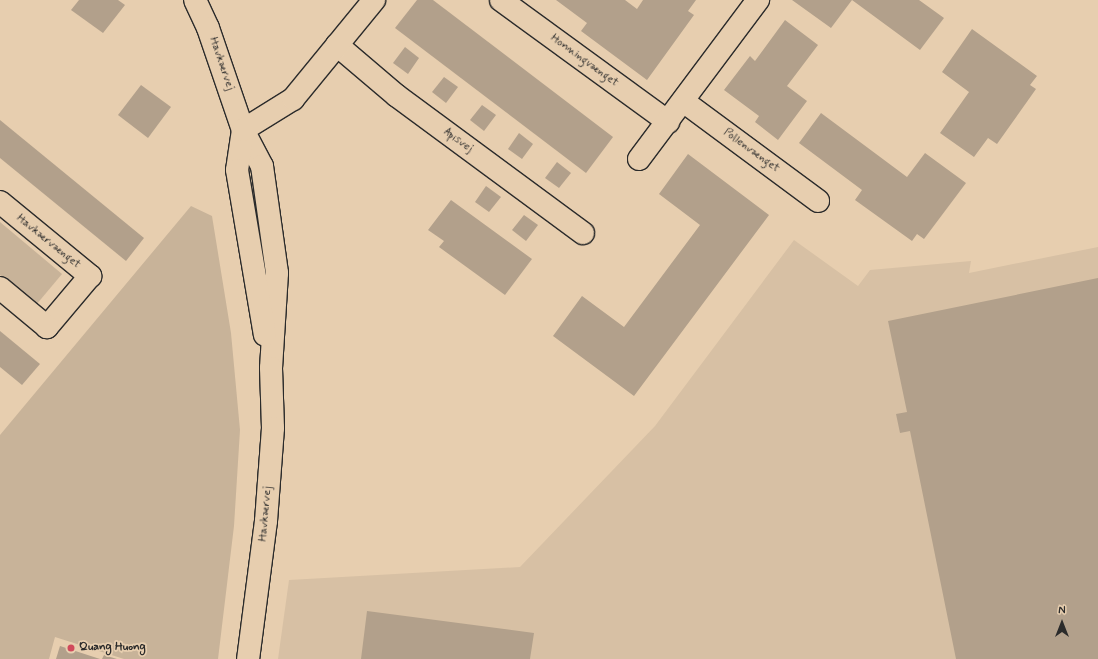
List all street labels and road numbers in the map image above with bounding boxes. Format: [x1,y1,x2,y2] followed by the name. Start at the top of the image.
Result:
[547,31,621,91] street label: Honningvænget
[205,35,237,93] street label: Havkærvej
[441,126,475,156] street label: Apisvej
[720,126,782,176] street label: Pollenvænget
[13,212,83,272] street label: Havkærvænget
[256,486,276,542] street label: Havkærvej

